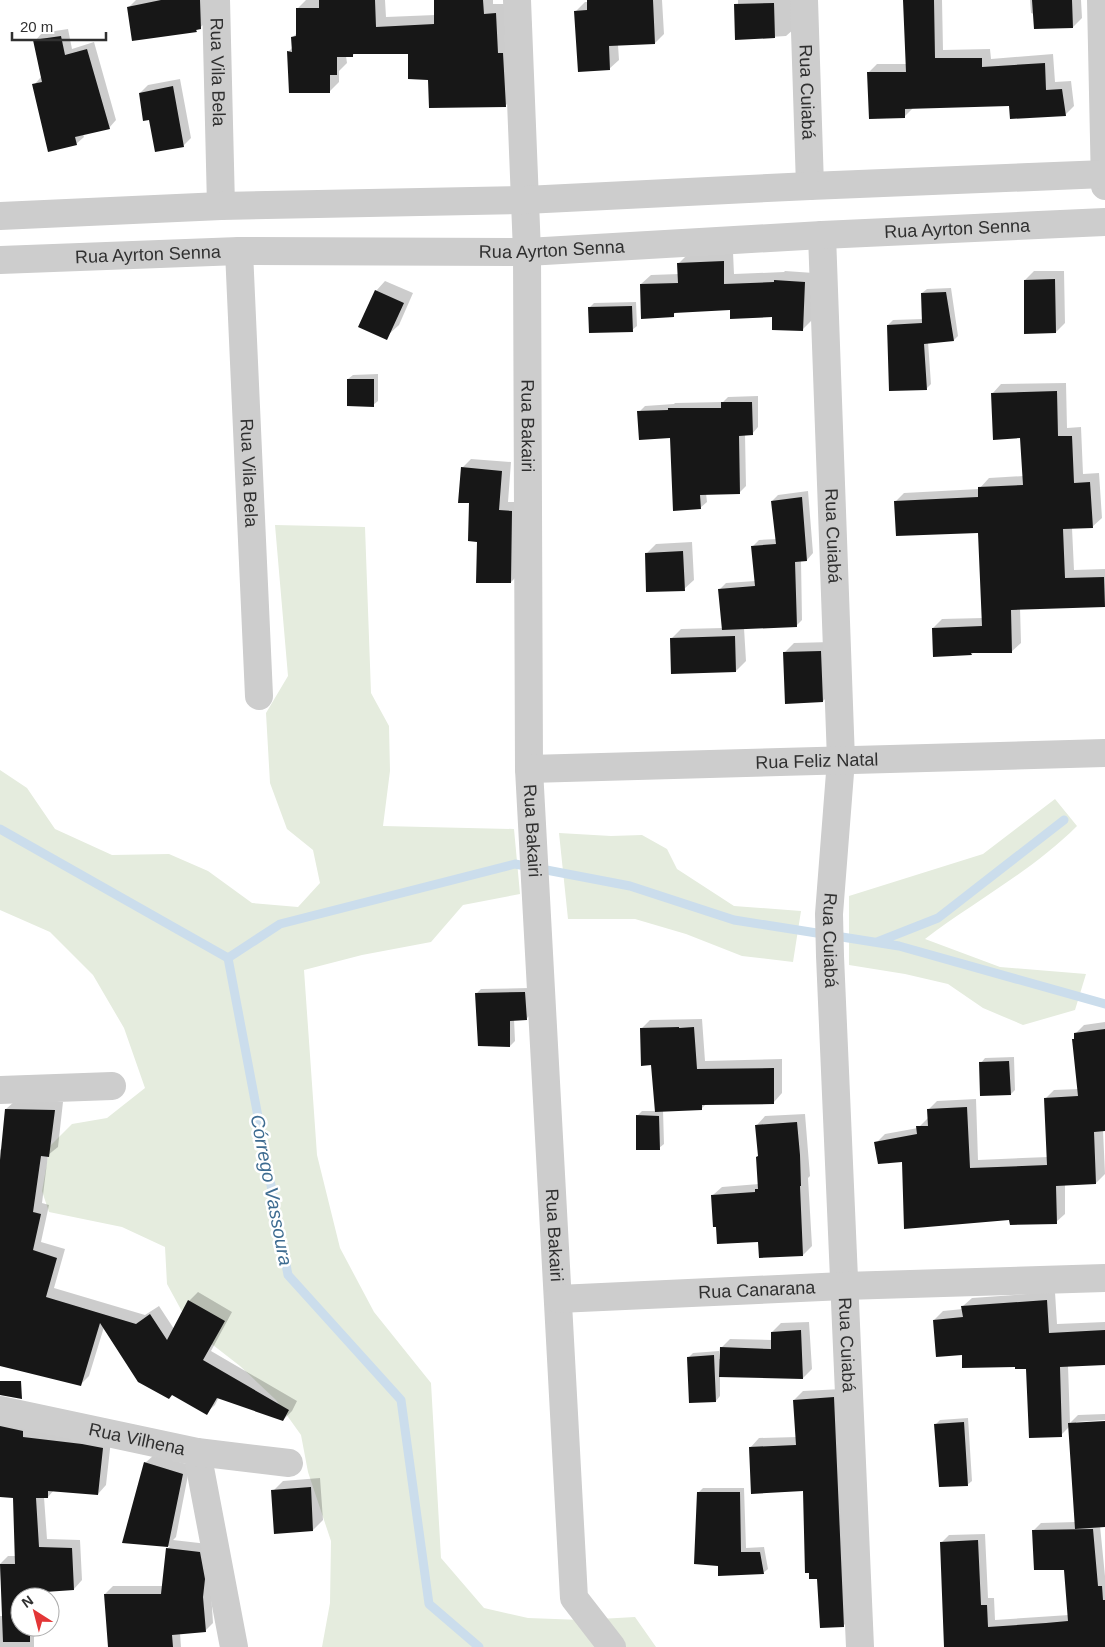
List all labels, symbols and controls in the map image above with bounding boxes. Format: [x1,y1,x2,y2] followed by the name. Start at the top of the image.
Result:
[12,10,106,42] scale bar
[206,17,229,128] street label: Rua Vila Bela
[20,18,53,35] text: 20 m
[795,44,819,141] street label: Rua Cuiabá
[884,215,1031,242] street label: Rua Ayrton Senna
[479,236,626,262] street label: Rua Ayrton Senna
[75,242,222,267] street label: Rua Ayrton Senna
[517,379,538,472] street label: Rua Bakairi
[237,418,261,529] street label: Rua Vila Bela
[821,488,845,585] street label: Rua Cuiabá
[755,749,879,773] street label: Rua Feliz Natal
[520,784,545,878] street label: Rua Bakairi
[819,892,841,989] street label: Rua Cuiabá
[247,1113,296,1267] water label: Córrego Vassoura
[542,1188,567,1282] street label: Rua Bakairi
[698,1277,817,1303] street label: Rua Canarana
[835,1297,859,1394] street label: Rua Cuiabá
[87,1419,188,1459] street label: Rua Vilhena
[10,1587,60,1637] north arrow
[19,1592,36,1611] text: N

